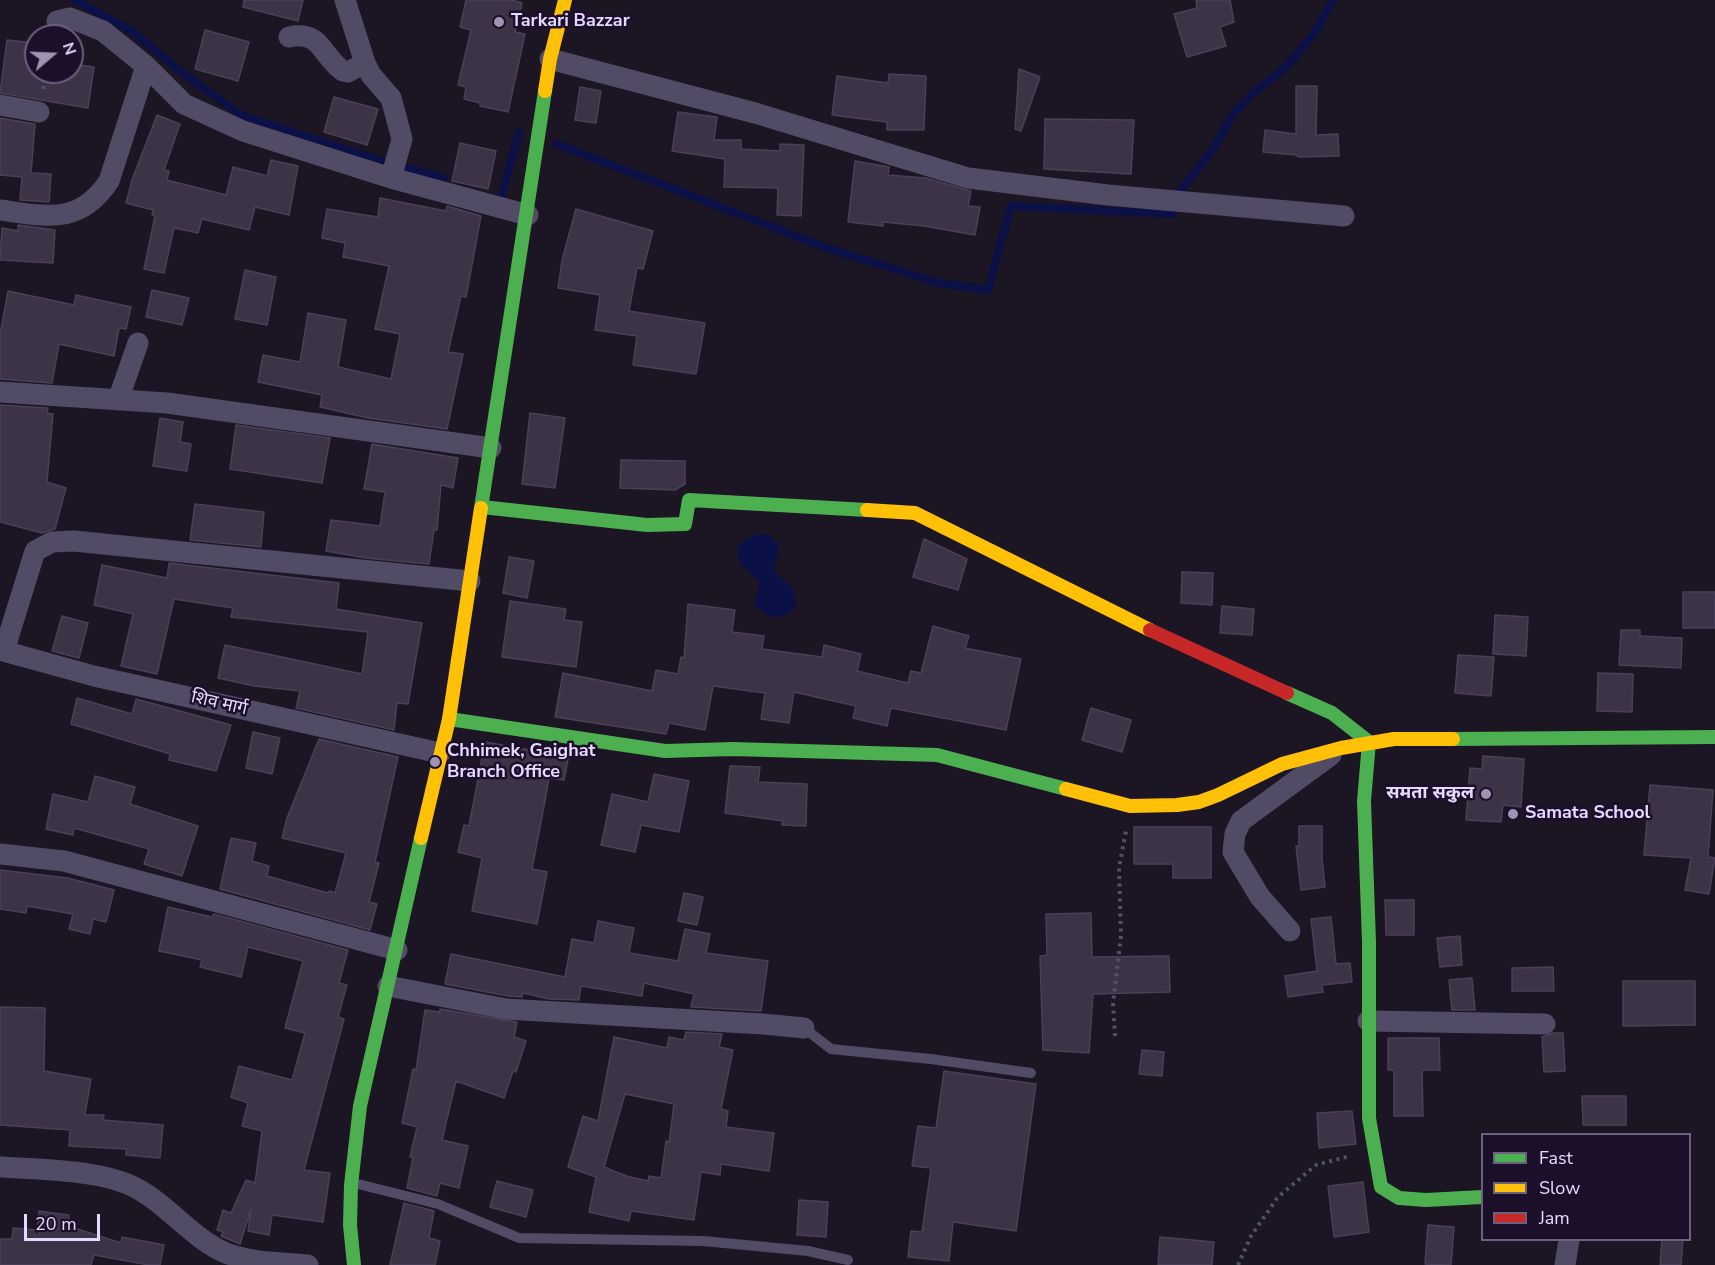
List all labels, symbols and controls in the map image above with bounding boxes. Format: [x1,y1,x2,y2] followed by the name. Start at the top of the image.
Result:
[511,11,630,33] place label: Tarkari Bazzar
[492,15,506,29] marker: Tarkari Bazzar
[24,24,84,84] north arrow
[57,40,81,58] text: N
[189,687,249,721] street label: शिव मार्ग
[447,741,595,783] place label: Chhimek, Gaighat Branch Office
[428,755,442,769] marker: Chhimek, Gaighat Branch Office
[1386,783,1474,805] place label: समता सकुल
[1479,787,1493,801] marker: समता सकुल
[1525,803,1650,825] place label: Samata School
[1506,807,1520,821] marker: Samata School
[1481,1133,1691,1241] legend
[1539,1146,1573,1170] text: Fast
[1539,1176,1580,1200] text: Slow
[27,1202,104,1240] scale bar
[1539,1206,1570,1230] text: Jam
[35,1212,77,1236] text: 20 m

